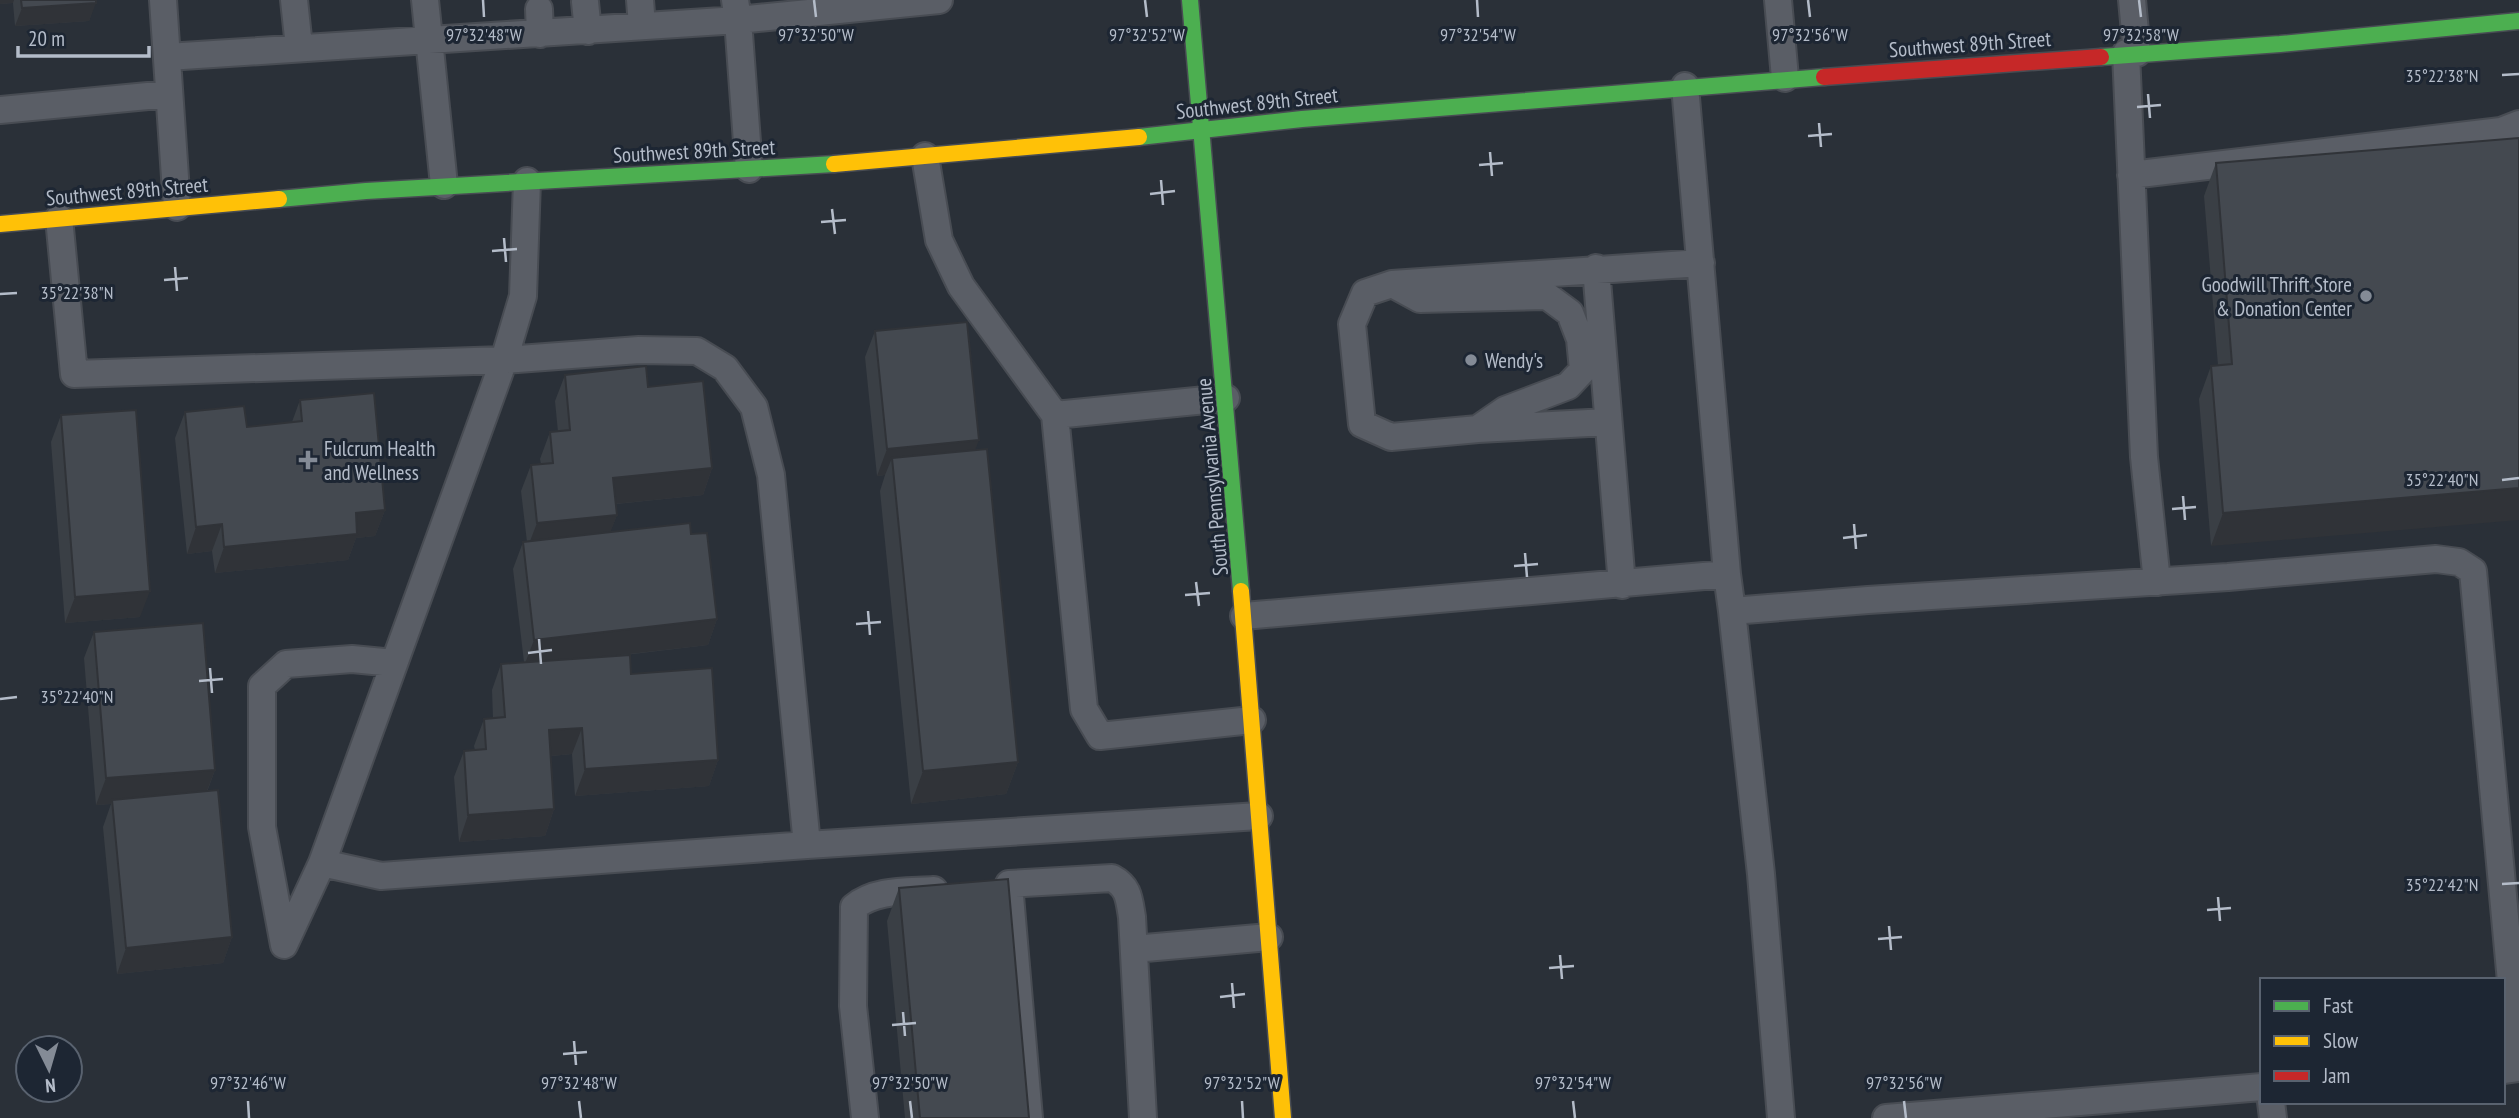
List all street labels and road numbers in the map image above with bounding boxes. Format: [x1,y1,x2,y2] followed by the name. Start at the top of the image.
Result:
[1888,25,2052,63] street label: Southwest 89th Street
[1175,81,1339,125] street label: Southwest 89th Street
[612,133,776,169] street label: Southwest 89th Street
[45,170,209,212] street label: Southwest 89th Street
[1190,377,1234,577] street label: South Pennsylvania Avenue

